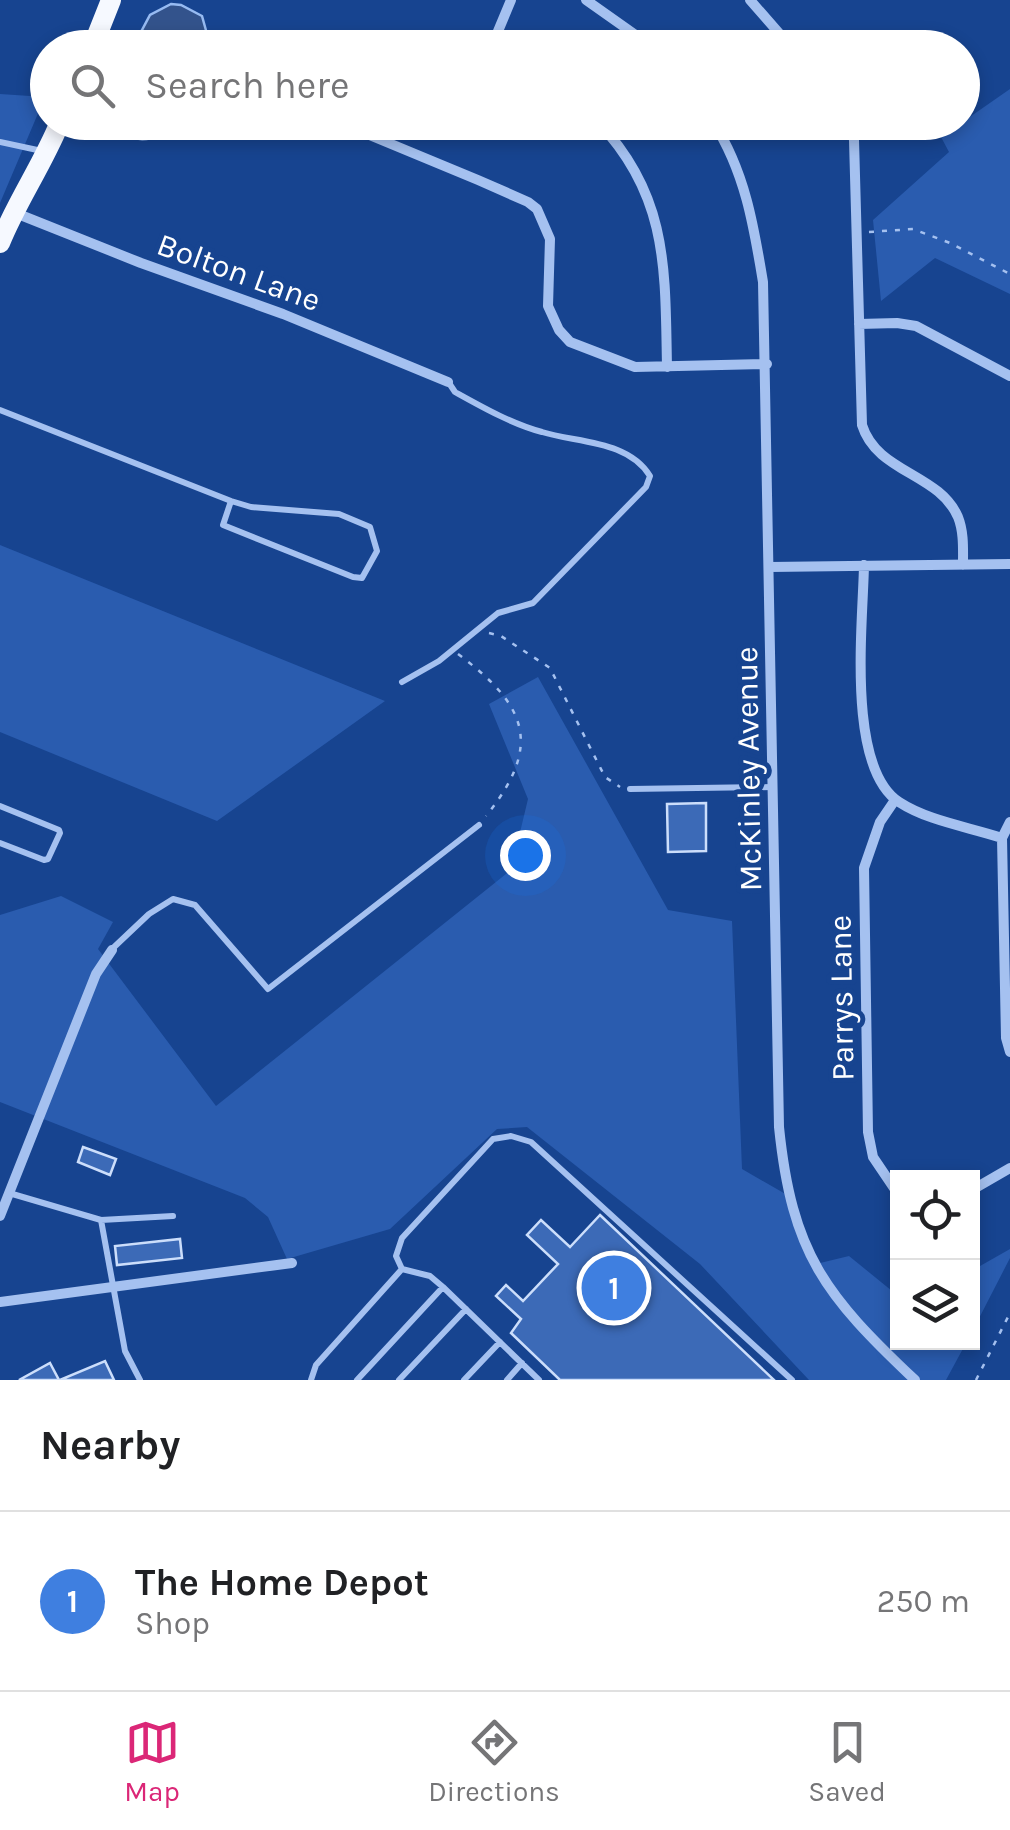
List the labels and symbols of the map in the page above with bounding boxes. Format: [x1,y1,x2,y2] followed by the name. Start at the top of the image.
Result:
[152,226,326,319] street label: Bolton Lane
[728,646,769,892] street label: McKinley Avenue
[500,830,551,881] your location
[822,915,861,1081] street label: Parrys Lane
[582,1250,646,1326] pin: 1

